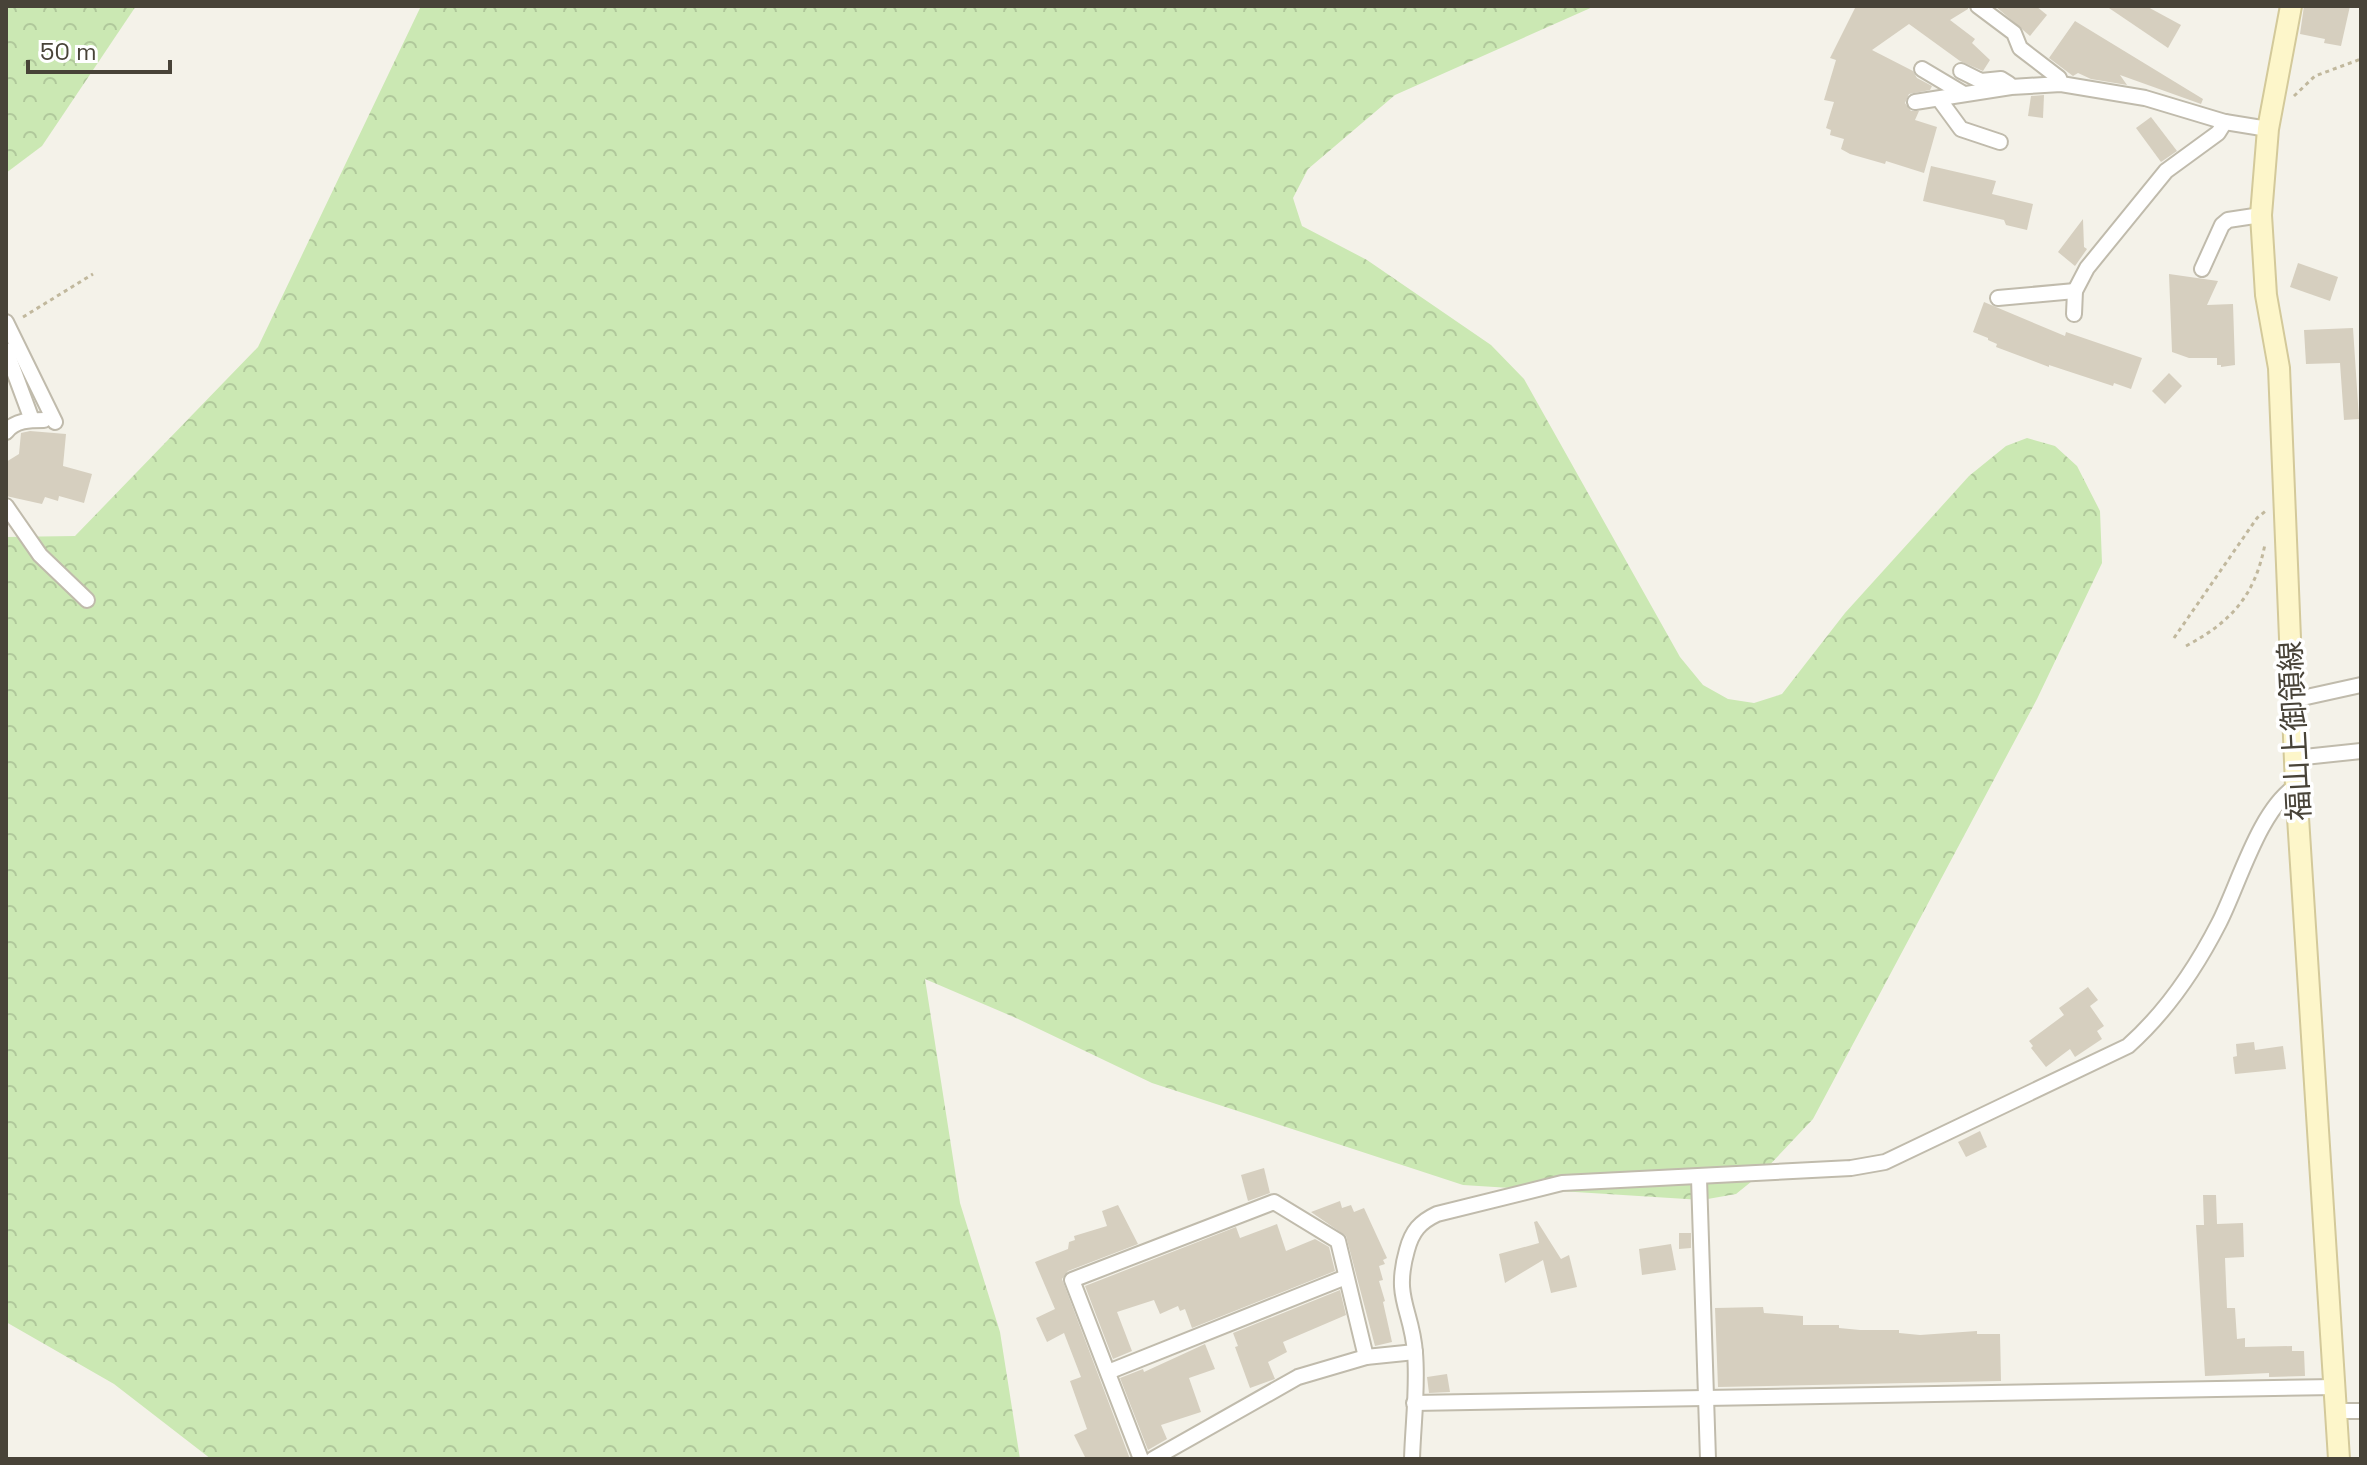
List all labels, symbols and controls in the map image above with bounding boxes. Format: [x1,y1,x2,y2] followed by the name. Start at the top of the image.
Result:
[28,24,170,74] scale bar
[40,36,97,67] text: 50 m
[2270,640,2319,822] street label: 福山上御領線

